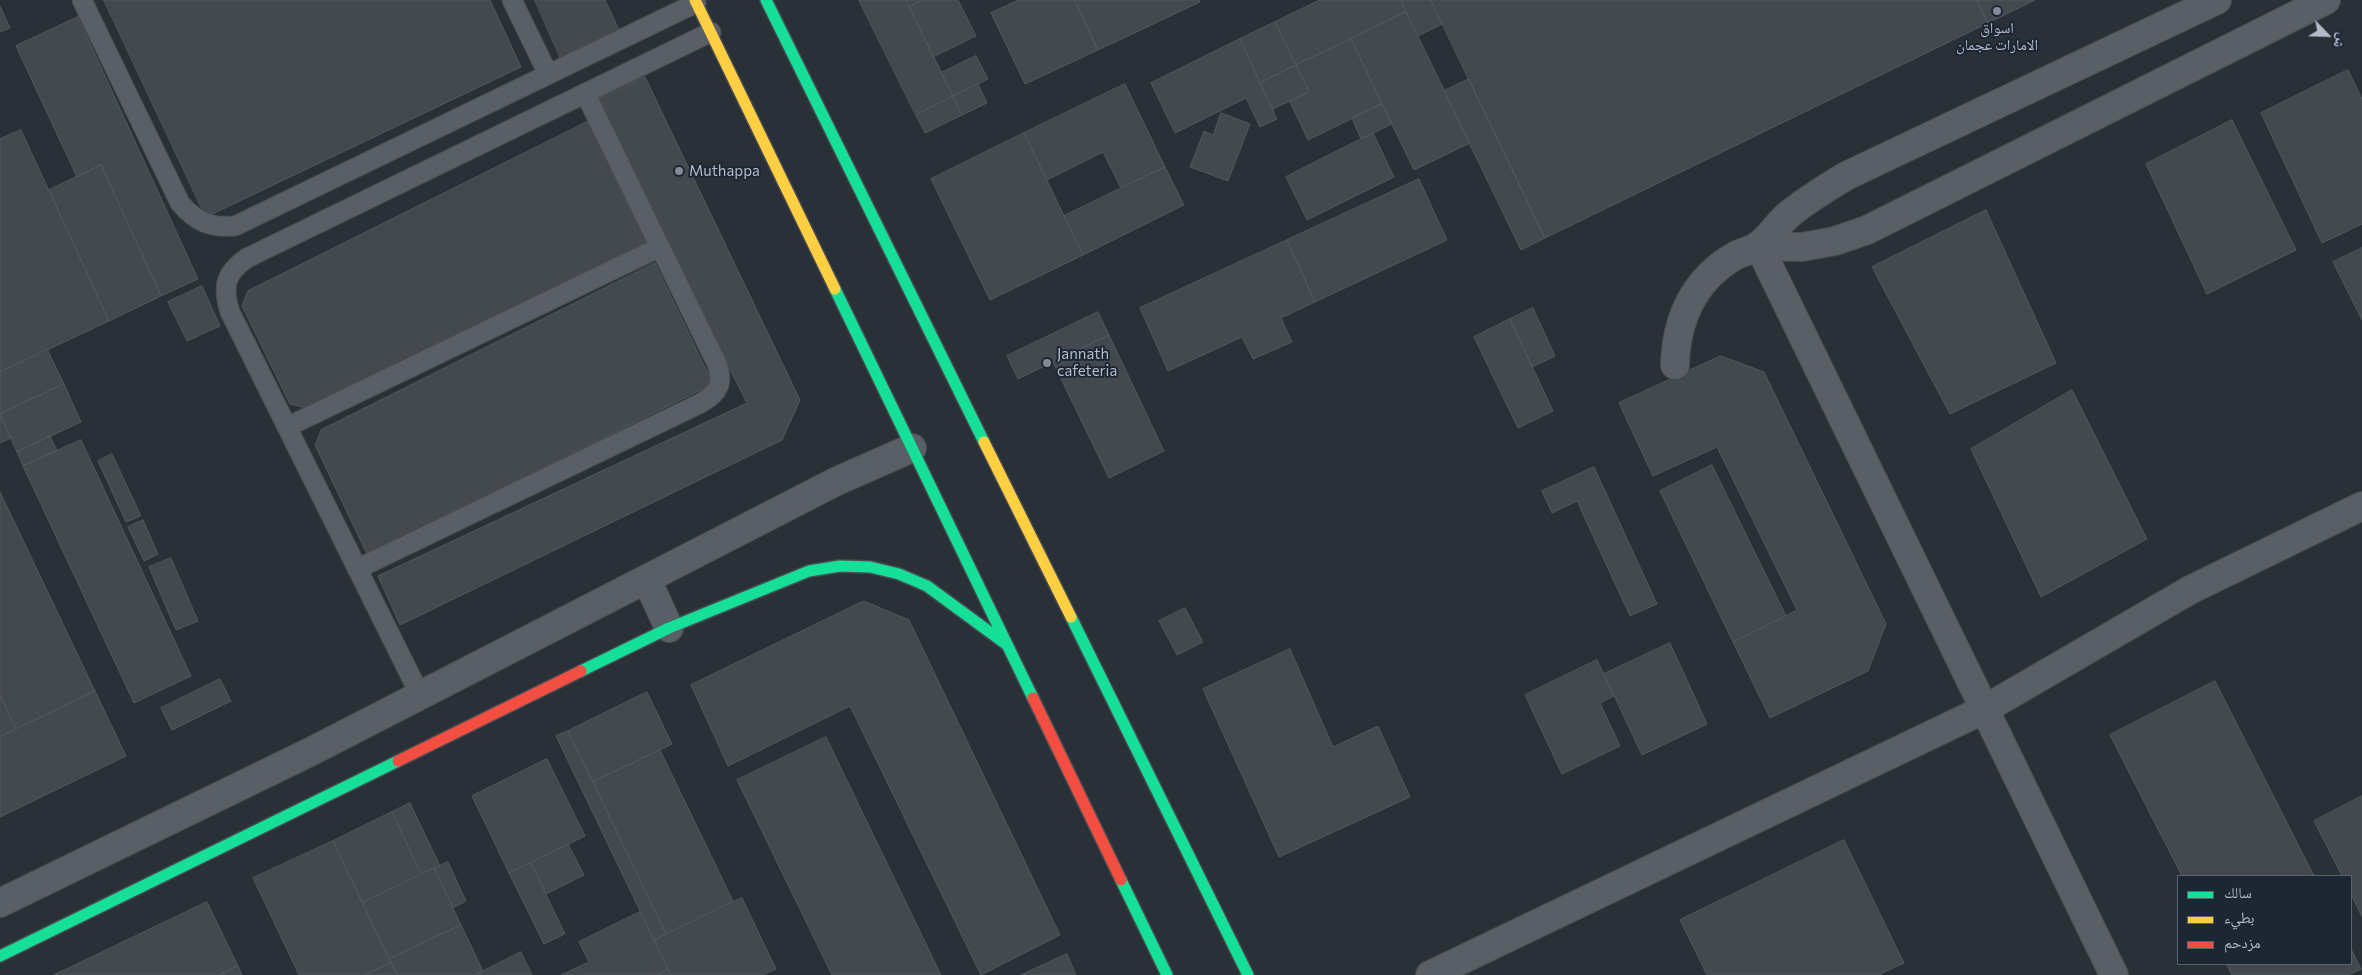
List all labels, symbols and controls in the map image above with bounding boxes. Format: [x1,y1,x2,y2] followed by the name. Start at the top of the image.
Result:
[1991,5,2003,17] marker: اسواق الامارات عجمان
[2302,10,2352,60] north arrow
[1956,19,2038,54] place label: اسواق الامارات عجمان
[2330,31,2352,52] text: ش
[689,162,760,180] place label: Muthappa
[673,165,685,177] marker: Muthappa
[1057,345,1117,380] place label: Jannath cafeteria
[1041,357,1053,369] marker: Jannath cafeteria
[2177,875,2352,965] legend
[2224,883,2252,901] text: سالك
[2224,908,2254,926] text: بطيء
[2224,933,2261,951] text: مزدحم

